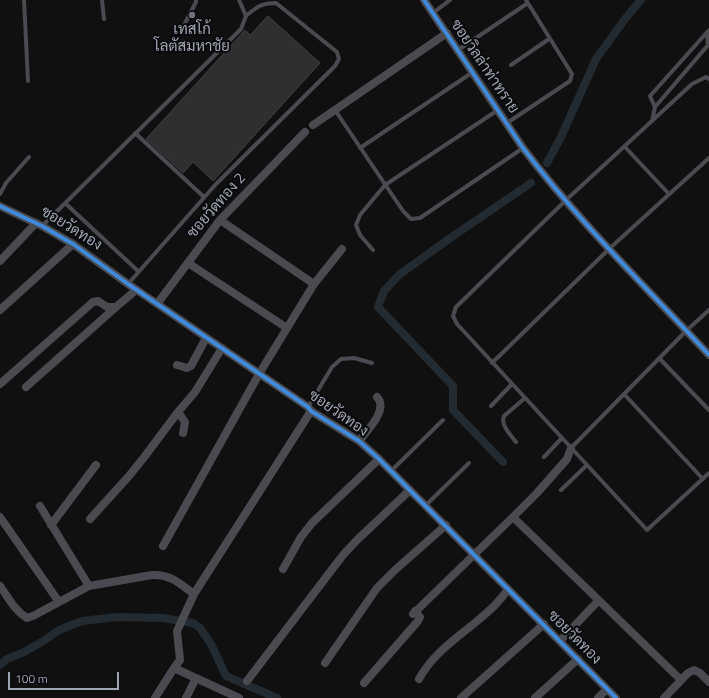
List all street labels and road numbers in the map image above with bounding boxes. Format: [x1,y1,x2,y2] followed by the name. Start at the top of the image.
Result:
[446,17,522,117] street label: ซอยวิลล่าท่าทราย
[184,170,250,242] street label: ซอยวัดทอง 2
[37,203,105,255] street label: ซอยวัดทอง
[305,387,371,441] street label: ซอยวัดทอง
[543,607,605,669] street label: ซอยวัดทอง

